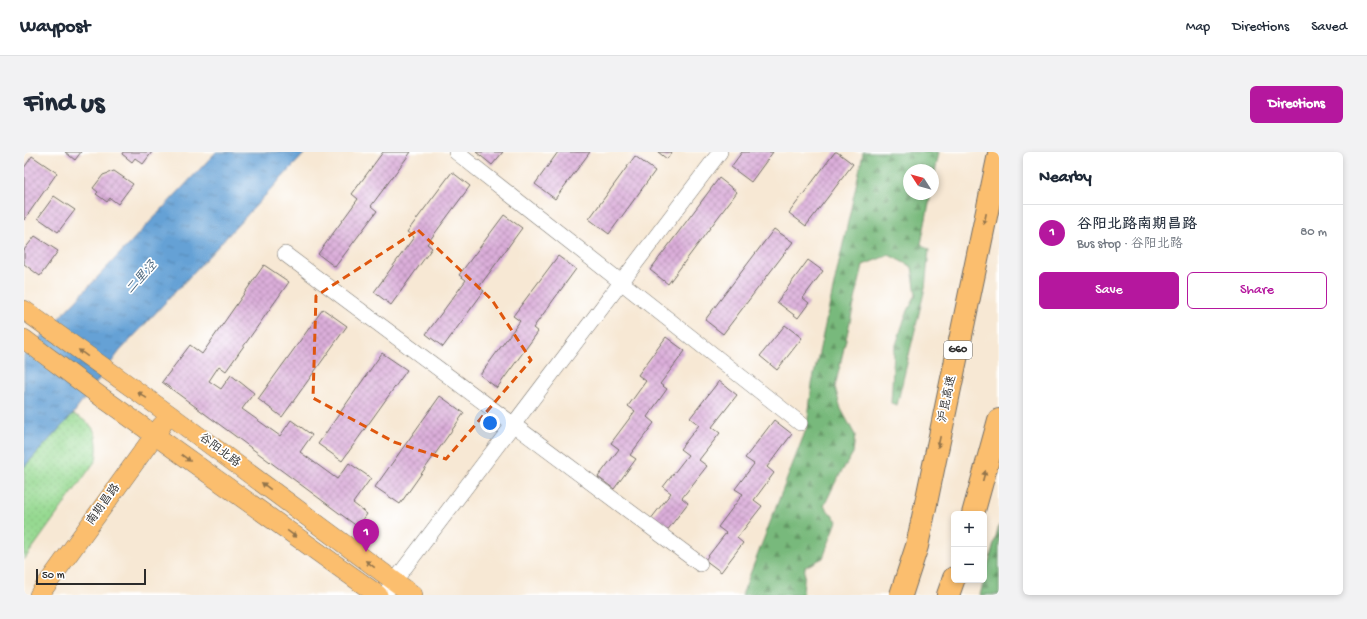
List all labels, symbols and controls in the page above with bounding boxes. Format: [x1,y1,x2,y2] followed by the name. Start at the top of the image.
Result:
[20,16,90,39] text: Waypost
[1186,19,1210,36] text: Map
[1232,19,1289,36] text: Directions
[1311,19,1347,36] text: Saved
[1250,86,1343,123] button: Directions
[24,88,104,121] text: Find us
[903,164,939,200] north arrow
[1039,168,1092,188] text: Nearby
[982,213,988,225] one-way arrow
[1077,216,1197,234] text: 谷阳北路南期昌路
[1049,225,1055,240] text: 1
[1300,225,1327,240] text: 80 m
[1077,237,1183,252] text: Bus stop · 谷阳北路
[123,258,161,298] water label: 二里泾
[1039,272,1179,309] button: Save
[1187,272,1327,309] button: Share
[944,341,972,359] road number: G60
[78,349,89,357] one-way arrow
[934,374,960,424] street label: 沪昆高速
[137,391,147,399] one-way arrow
[480,413,500,433] your location
[196,430,243,471] street label: 谷阳北路
[935,436,941,448] one-way arrow
[181,454,192,462] one-way arrow
[981,470,987,483] one-way arrow
[83,481,124,529] street label: 南期昌路
[260,482,271,490] one-way arrow
[951,511,987,583] map controls
[951,511,987,547] button: +
[353,519,379,552] pin: 1
[287,529,297,537] one-way arrow
[951,547,987,583] button: −
[364,559,375,568] one-way arrow
[36,567,146,586] scale bar
[42,570,64,582] text: 50 m

